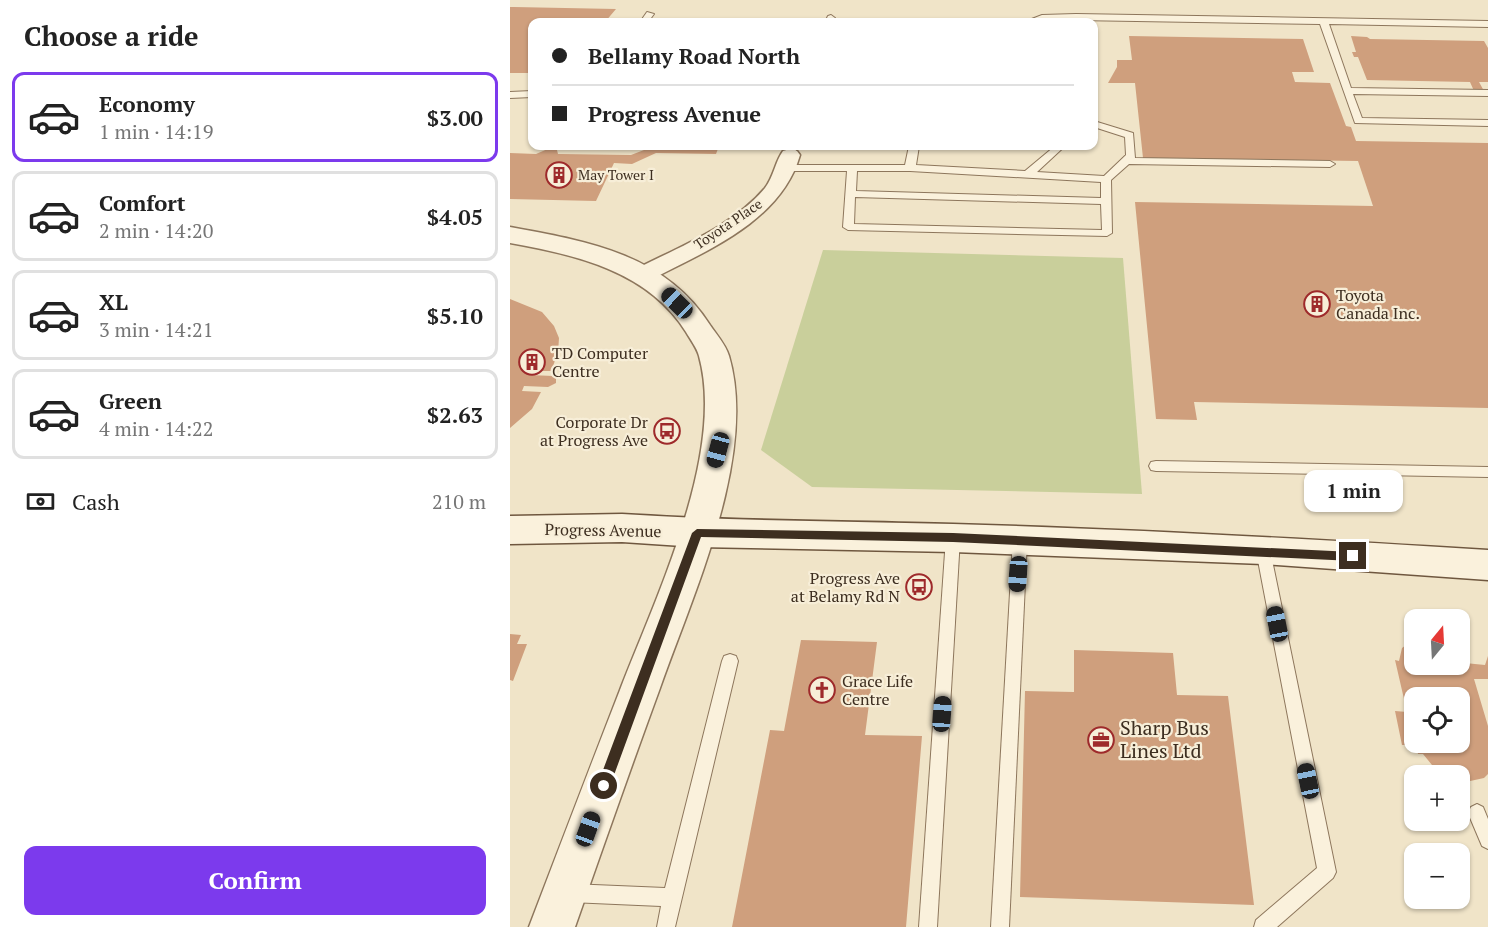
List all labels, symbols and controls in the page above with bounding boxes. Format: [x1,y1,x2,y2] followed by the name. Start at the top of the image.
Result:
[24,18,199,54] text: Choose a ride
[588,41,800,70] text: Bellamy Road North
[99,89,195,118] text: Economy
[27,90,81,144] icon: car
[588,99,761,128] text: Progress Avenue
[427,103,483,132] text: $3.00
[99,118,213,145] text: 1 min · 14:19
[544,160,574,190] building icon: May Tower I
[578,165,654,184] place label: May Tower I
[99,188,185,217] text: Comfort
[27,189,81,243] icon: car
[690,194,765,253] street label: Toyota Place
[427,202,483,231] text: $4.05
[99,217,213,244] text: 2 min · 14:20
[658,284,696,322] car
[1336,284,1420,324] place label: Toyota Canada Inc.
[99,287,128,316] text: XL
[27,288,81,342] icon: car
[1302,289,1332,319] building icon: Toyota Canada Inc.
[427,301,483,330] text: $5.10
[99,316,213,343] text: 3 min · 14:21
[552,342,649,382] place label: TD Computer Centre
[517,347,547,377] building icon: TD Computer Centre
[99,386,162,415] text: Green
[27,387,81,441] icon: car
[427,400,483,429] text: $2.63
[540,411,649,451] place label: Corporate Dr at Progress Ave
[99,415,213,442] text: 4 min · 14:22
[652,416,682,446] bus stop icon: Corporate Dr at Progress Ave
[705,430,731,470] car
[1304,469,1402,511] callout: 1 min
[1326,477,1381,504] text: 1 min
[24,485,57,518] icon: cash
[72,487,120,516] text: Cash
[432,488,486,515] text: 210 m
[544,518,662,542] street label: Progress Avenue
[1339,542,1366,569] route end
[1008,555,1028,593] car
[791,567,900,607] place label: Progress Ave at Belamy Rd N
[904,572,934,602] bus stop icon: Progress Ave at Belamy Rd N
[1265,605,1289,643] car
[1404,609,1470,675] north arrow
[1404,609,1470,909] map controls
[842,670,913,710] place label: Grace Life Centre
[807,675,837,705] church icon: Grace Life Centre
[1404,687,1470,753] button: locate
[932,695,952,733] car
[1120,714,1209,764] place label: Sharp Bus Lines Ltd
[1086,725,1116,755] office icon: Sharp Bus Lines Ltd
[1295,762,1321,800] car
[1404,765,1470,831] button: +
[590,772,617,799] route start
[573,809,603,849] car
[1404,843,1470,909] button: −
[24,846,486,915] button: Confirm

